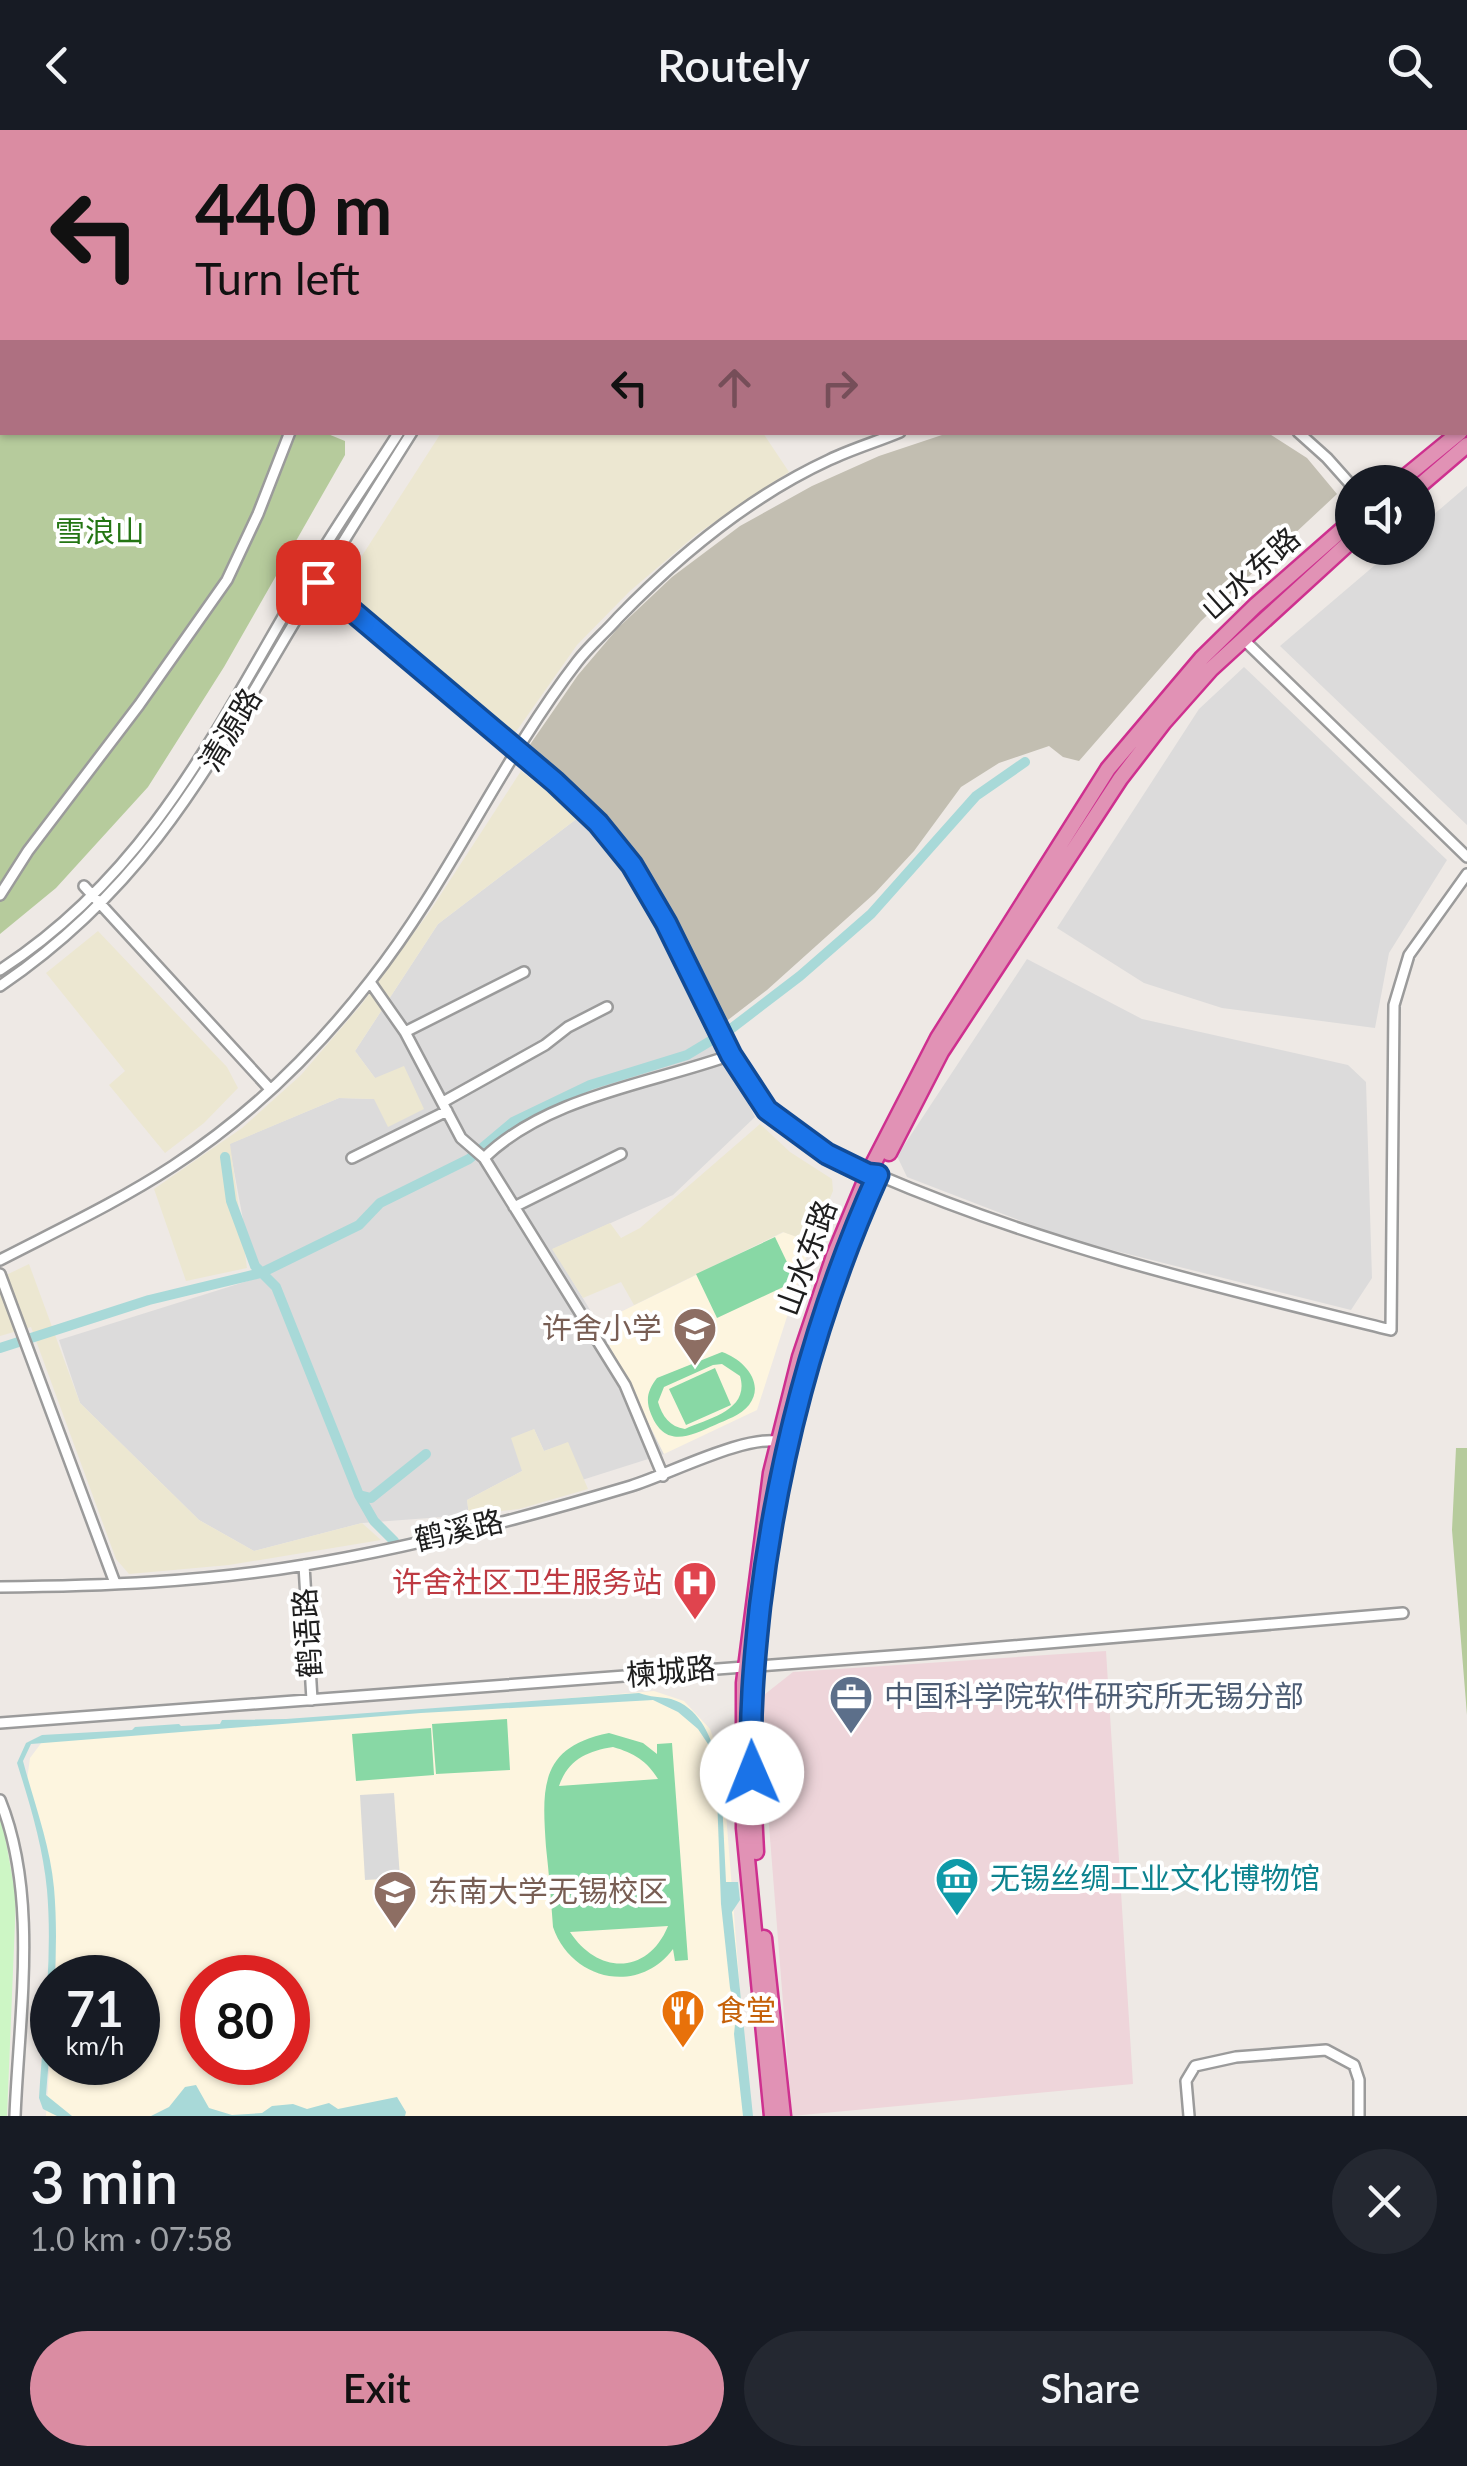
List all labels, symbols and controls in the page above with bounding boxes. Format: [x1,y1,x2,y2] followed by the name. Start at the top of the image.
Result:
[30,38,85,93] icon: back
[657,38,810,92] text: Routely
[1382,38,1437,93] icon: search
[195,166,392,250] text: 440 m
[30,170,160,300] icon: left
[195,251,360,305] text: Turn left
[602,360,657,415] icon: left
[707,360,762,415] icon: ahead
[812,360,867,415] icon: right
[1335,465,1435,565] map controls
[1335,465,1435,565] button: sound
[55,512,145,548] park label: 雪浪山
[1193,519,1306,626] street label: 山水东路
[276,540,361,625] pin
[291,555,346,610] icon: arrive
[191,681,268,777] street label: 清源路
[768,1195,843,1320] street label: 山水东路
[672,1306,718,1367] school or university icon: 许舍小学
[542,1309,662,1345] place label: 许舍小学
[411,1501,506,1557] street label: 鹤溪路
[672,1560,718,1621] hospital icon: 许舍社区卫生服务站
[392,1563,662,1599] place label: 许舍社区卫生服务站
[285,1587,327,1679] street label: 鹤语路
[624,1648,717,1692] street label: 楝城路
[828,1674,874,1735] office icon: 中国科学院软件研究所无锡分部
[884,1677,1304,1713] place label: 中国科学院软件研究所无锡分部
[700,1721,804,1825] position arrow
[934,1856,980,1917] museum icon: 无锡丝绸工业文化博物馆
[990,1859,1320,1895] place label: 无锡丝绸工业文化博物馆
[372,1869,418,1930] school or university icon: 东南大学无锡校区
[428,1872,668,1908] place label: 东南大学无锡校区
[180,1955,310,2085] speed limit sign: 80
[66,1978,124,2038] text: 71
[660,1988,706,2049] restaurant icon: 食堂
[716,1991,776,2027] place label: 食堂
[66,2030,124,2060] text: km/h
[30,2145,178,2217] text: 3 min
[1332,2149,1437,2254] button: close
[30,2219,232,2258] text: 1.0 km · 07:58
[30,2331,724,2446] button: Exit
[744,2331,1437,2446] button: Share

